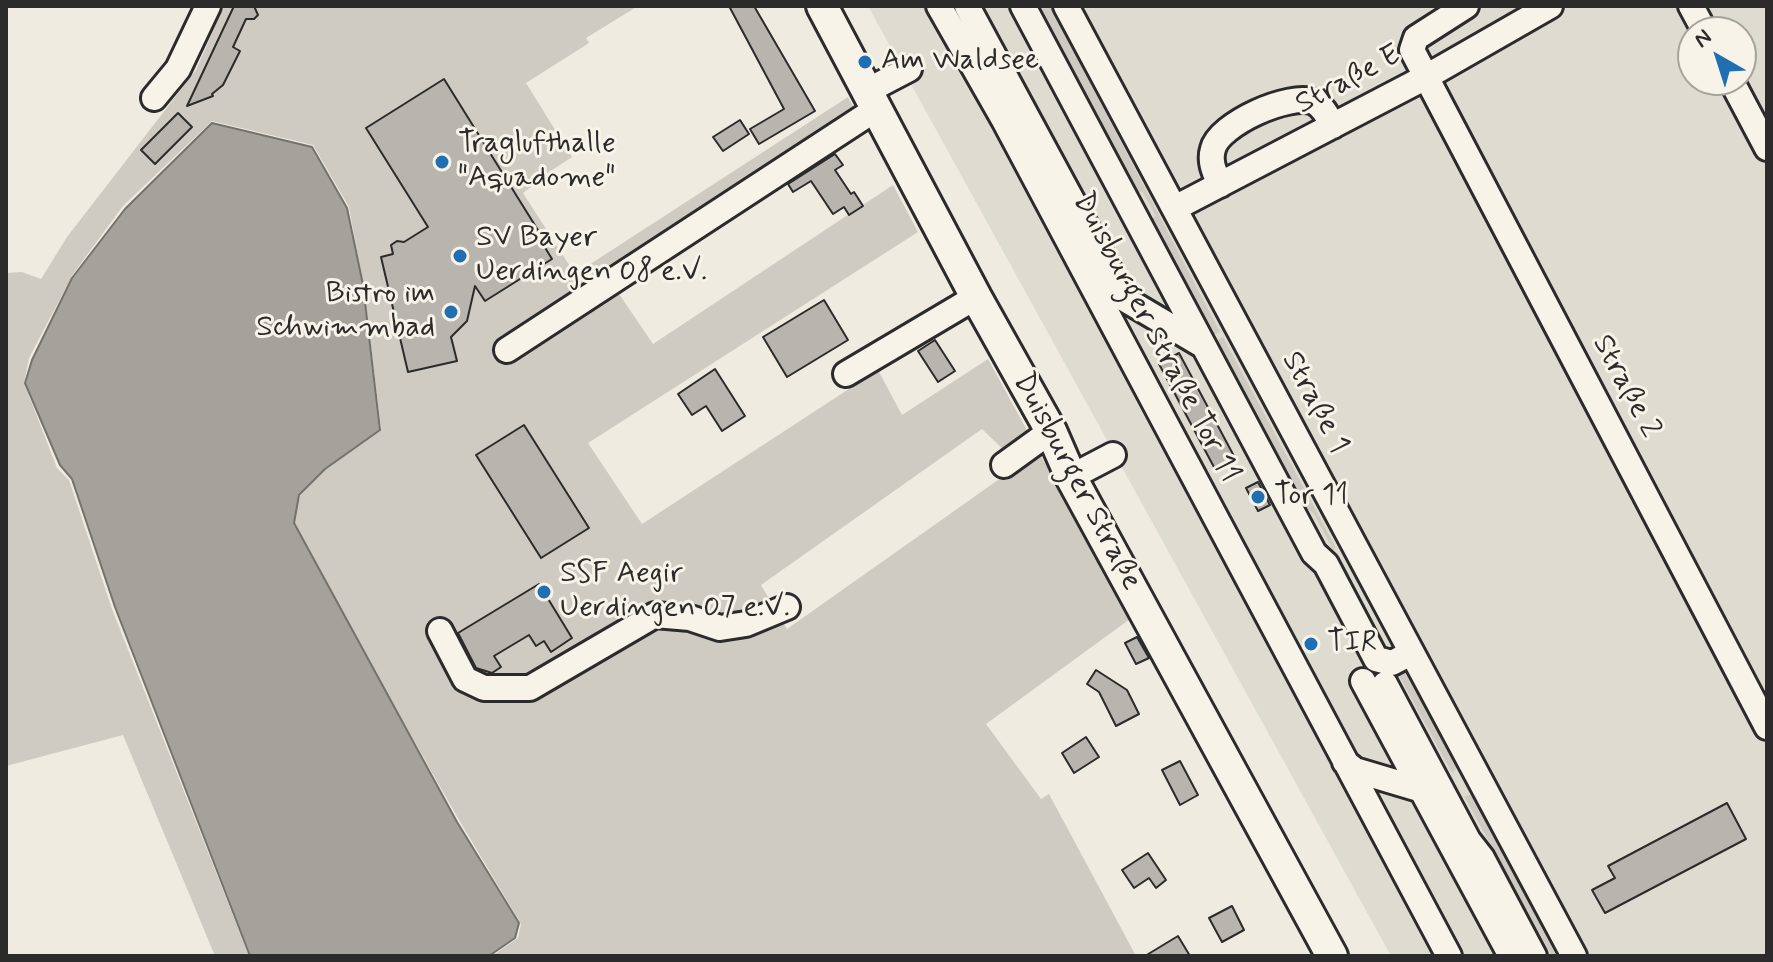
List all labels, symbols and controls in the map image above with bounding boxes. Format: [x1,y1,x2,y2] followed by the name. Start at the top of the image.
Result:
[1677,16,1757,96] north arrow
[1689,23,1718,54] text: N
[1290,38,1408,124] street label: Straße E
[881,44,1039,80] place label: Am Waldsee
[856,53,874,71] marker: Am Waldsee
[458,127,616,198] place label: Traglufthalle "Aquadome"
[433,153,451,171] marker: Traglufthalle "Aquadome"
[1063,187,1247,489] street label: Duisburger Straße Tor 11
[476,221,707,292] place label: SV Bayer Uerdingen 08 e.V.
[451,247,469,265] marker: SV Bayer Uerdingen 08 e.V.
[256,277,435,348] place label: Bistro im Schwimmbad
[442,303,460,321] marker: Bistro im Schwimmbad
[1583,329,1667,445] street label: Straße 2
[1272,346,1356,460] street label: Straße 1
[1004,367,1148,597] street label: Duisburger Straße
[1274,479,1348,515] place label: Tor 11
[1249,488,1267,506] marker: Tor 11
[560,557,790,628] place label: SSF Aegir Uerdingen 07 e.V.
[535,583,553,601] marker: SSF Aegir Uerdingen 07 e.V.
[1327,626,1377,662] place label: TIR
[1302,635,1320,653] marker: TIR

